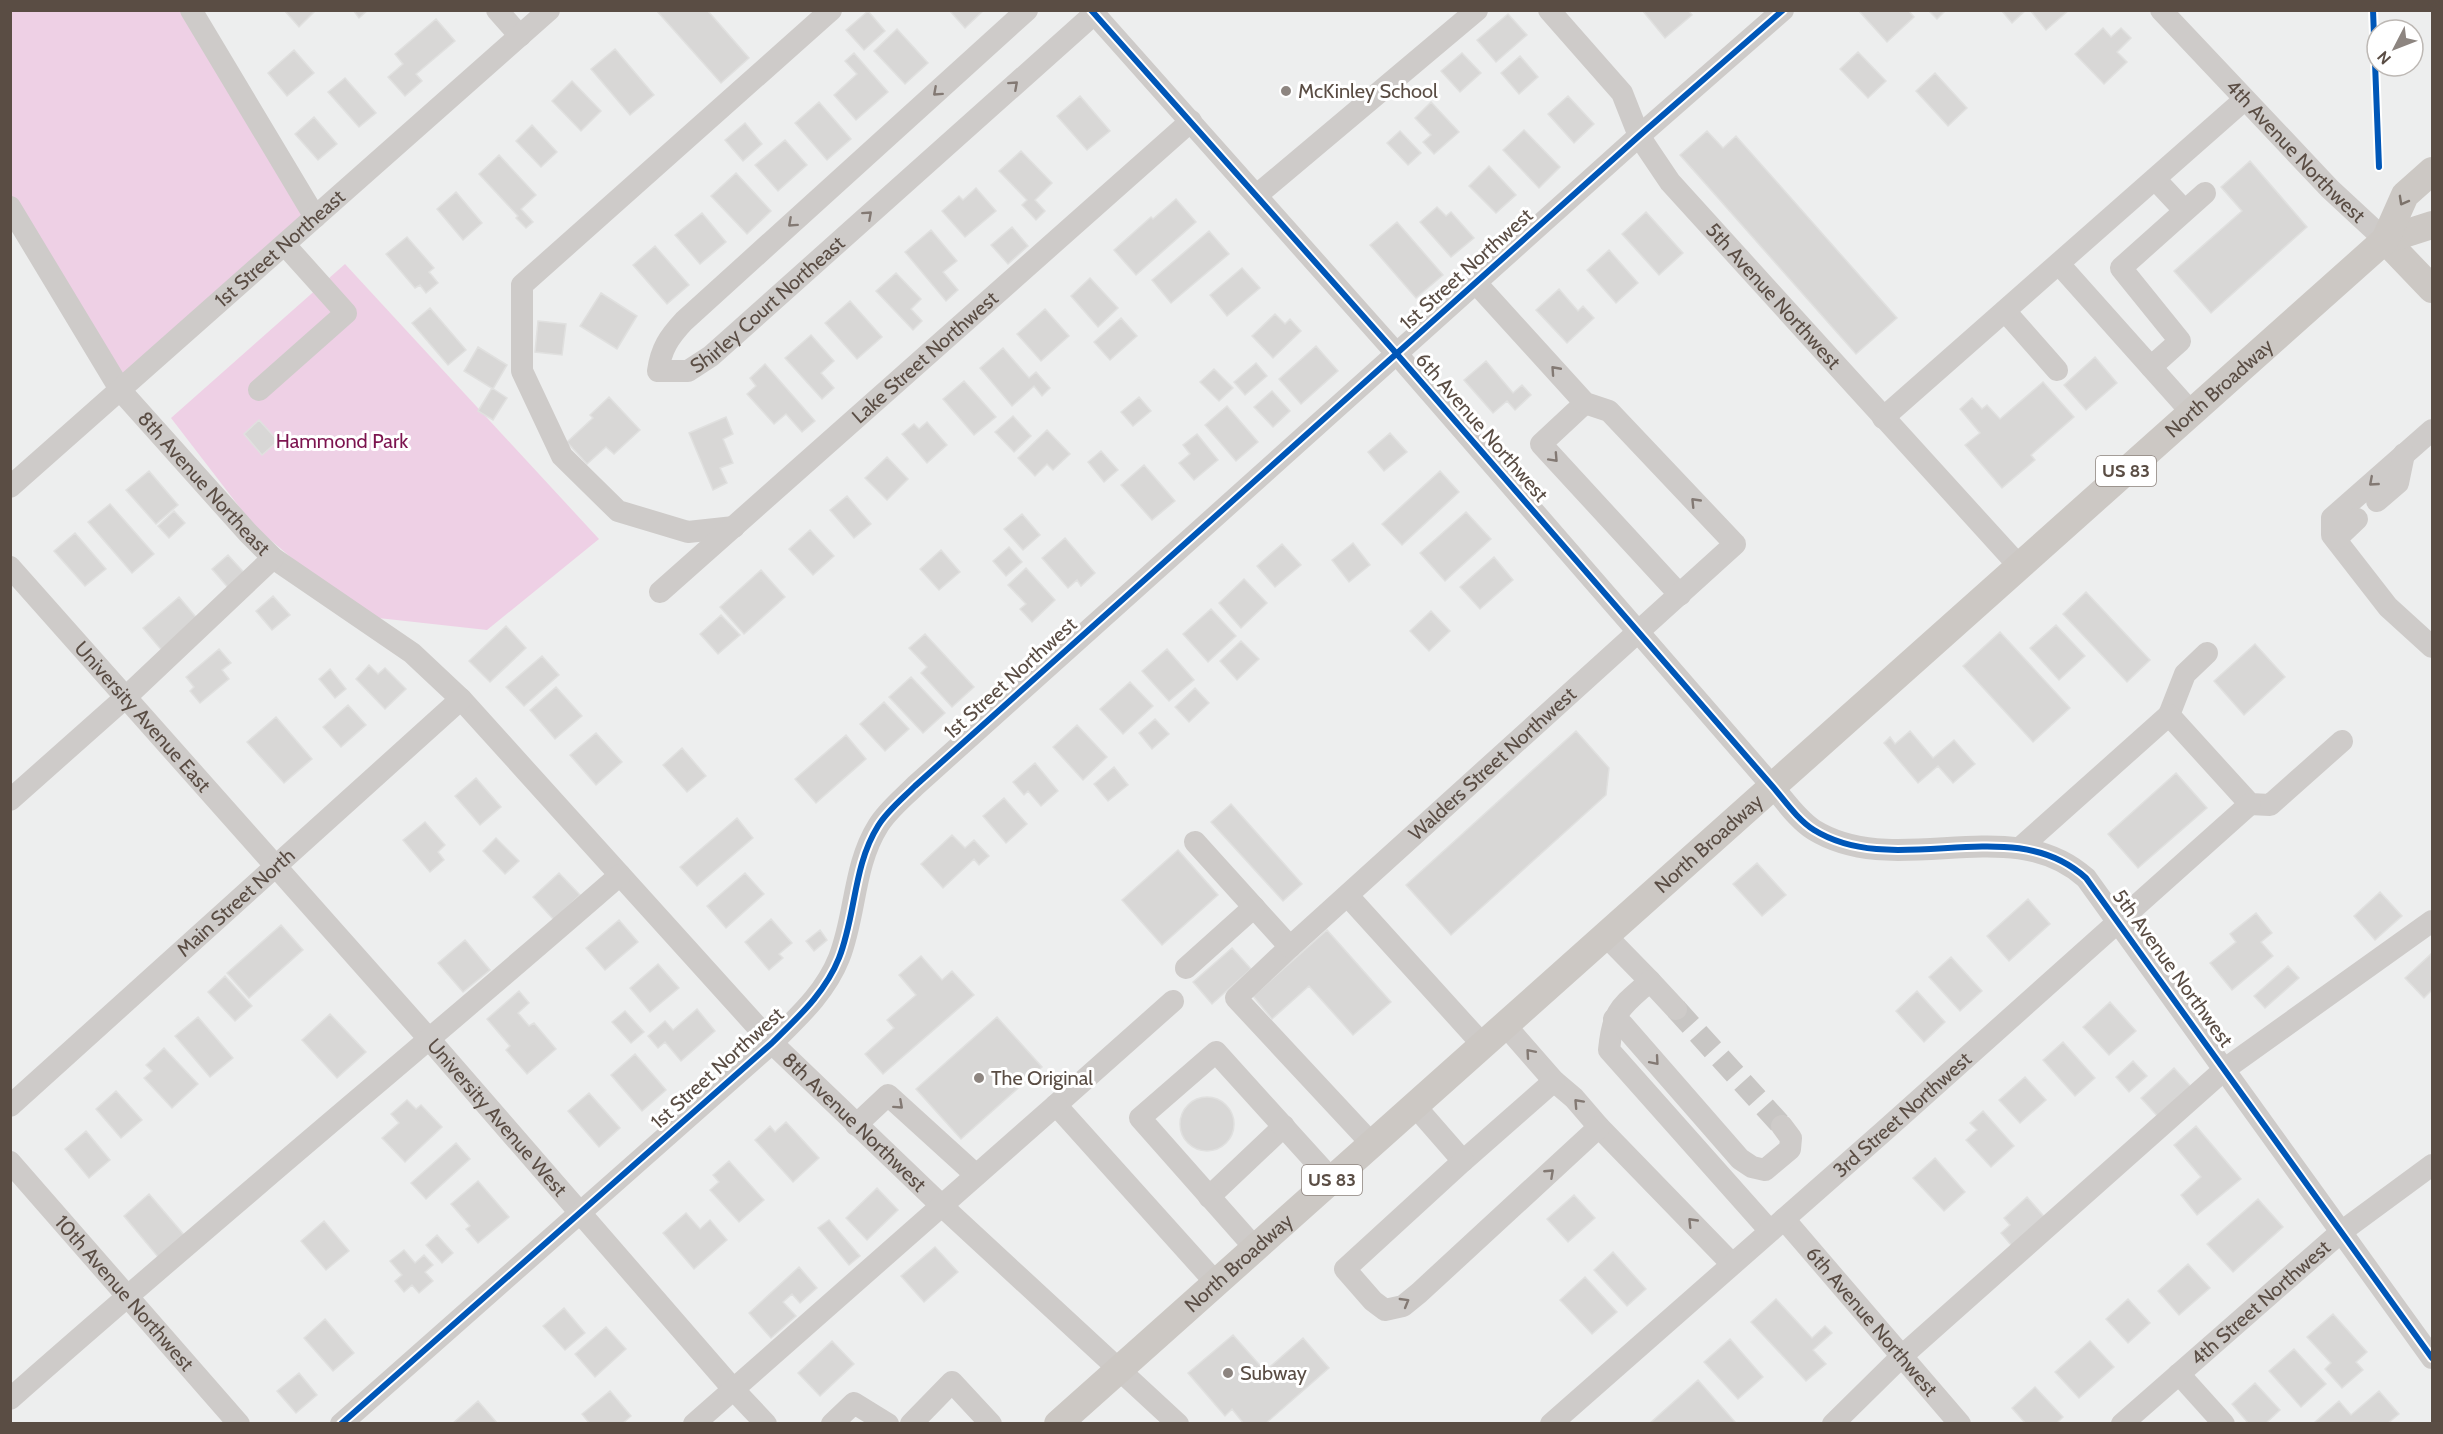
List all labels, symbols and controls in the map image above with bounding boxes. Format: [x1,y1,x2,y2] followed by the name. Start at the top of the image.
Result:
[2365,18,2425,78] north arrow
[2373,47,2395,68] text: N
[2221,75,2370,228] street label: 4th Avenue Northwest
[1298,79,1438,103] place label: McKinley School
[1007,81,1018,92] one-way arrow
[1279,84,1293,98] marker: McKinley School
[933,85,944,96] one-way arrow
[210,184,350,312] street label: 1st Street Northeast
[2399,195,2410,205] one-way arrow
[1395,203,1537,335] street label: 1st Street Northwest
[862,211,872,222] one-way arrow
[789,216,799,227] one-way arrow
[1701,218,1846,374] street label: 5th Avenue Northwest
[686,231,849,378] street label: Shirley Court Northeast
[847,286,1003,428] street label: Lake Street Northwest
[2160,334,2278,442] street label: North Broadway
[1411,348,1553,507] street label: 6th Avenue Northwest
[1551,366,1562,377] one-way arrow
[133,406,275,560] street label: 8th Avenue Northeast
[276,429,408,453] park label: Hammond Park
[1547,451,1558,462] one-way arrow
[2096,456,2156,486] road number: US 83
[2369,475,2380,486] one-way arrow
[1691,498,1702,508] one-way arrow
[939,612,1081,744] street label: 1st Street Northwest
[70,636,216,797] street label: University Avenue East
[1404,682,1581,845] street label: Walders Street Northwest
[1650,789,1768,898] street label: North Broadway
[172,843,300,962] street label: Main Street North
[2108,884,2238,1052] street label: 5th Avenue Northwest
[646,1002,788,1134] street label: 1st Street Northwest
[422,1034,572,1201] street label: University Avenue West
[777,1047,931,1197] street label: 8th Avenue Northwest
[1828,1047,1976,1182] street label: 3rd Street Northwest
[1526,1049,1537,1060] one-way arrow
[1648,1054,1659,1065] one-way arrow
[991,1066,1093,1090] place label: The Original
[972,1071,986,1085] marker: The Original
[892,1098,903,1109] one-way arrow
[1574,1099,1585,1109] one-way arrow
[1302,1165,1362,1195] road number: US 83
[1543,1169,1554,1180] one-way arrow
[1180,1208,1298,1317] street label: North Broadway
[50,1210,199,1376] street label: 10th Avenue Northwest
[1688,1218,1699,1229] one-way arrow
[2186,1235,2335,1370] street label: 4th Street Northwest
[1801,1242,1943,1401] street label: 6th Avenue Northwest
[1399,1298,1409,1310] one-way arrow
[1240,1361,1307,1385] place label: Subway
[1221,1366,1235,1380] marker: Subway

